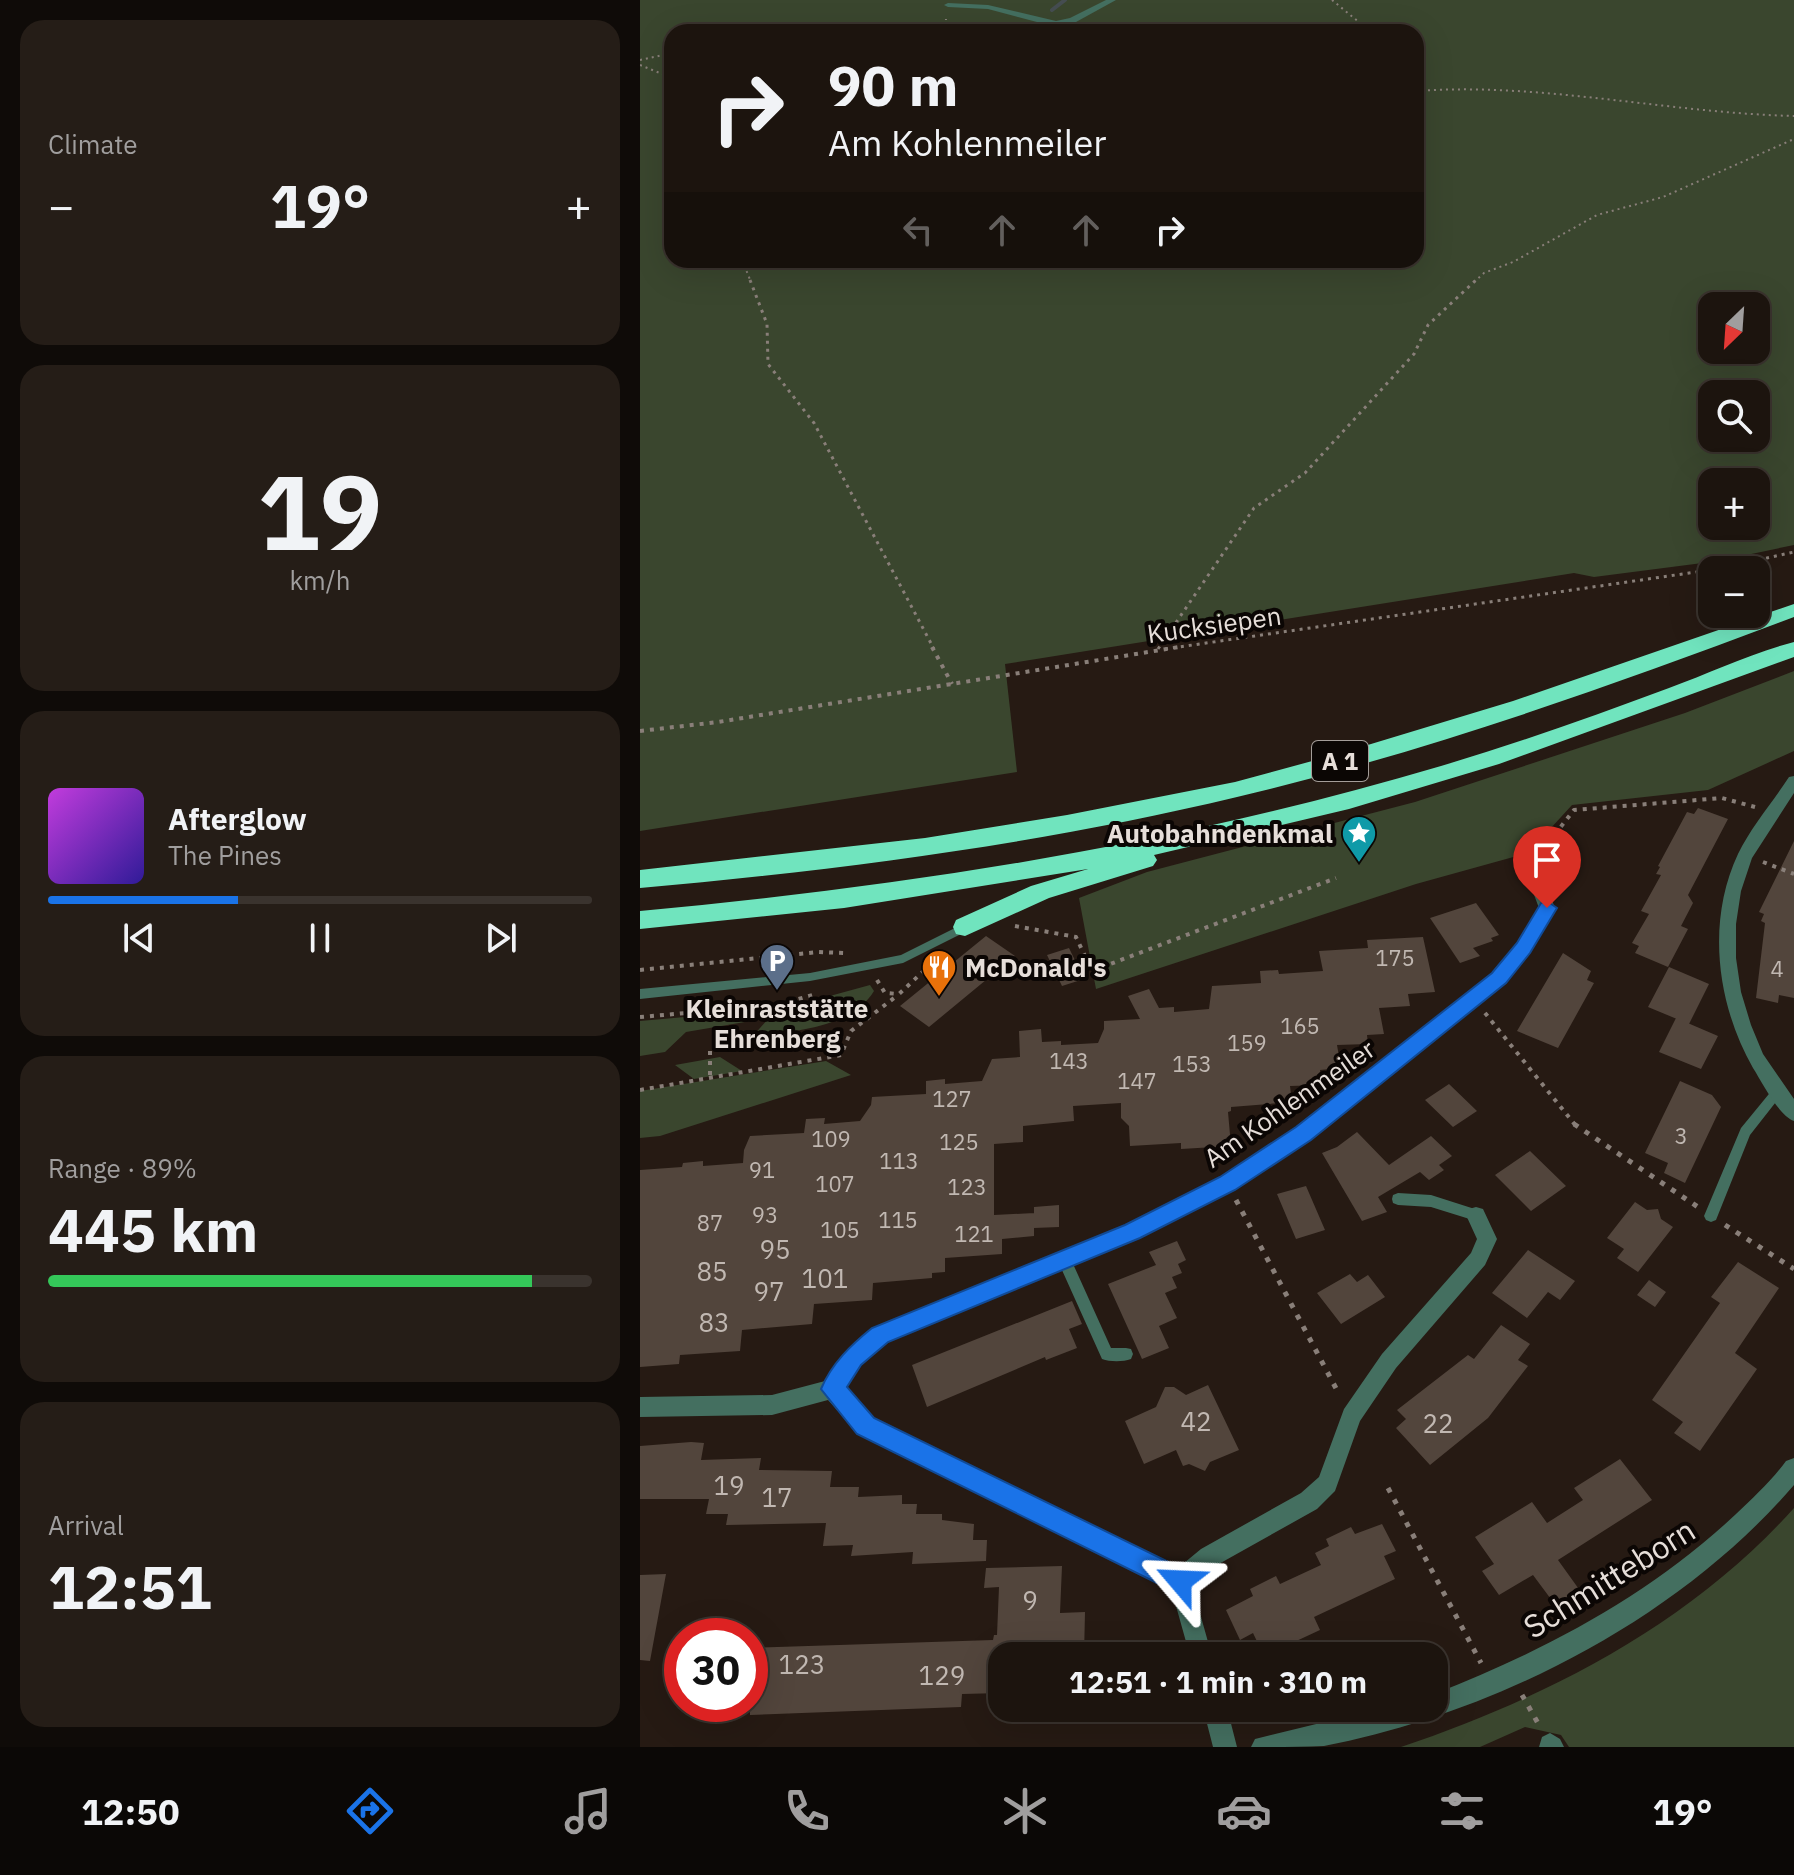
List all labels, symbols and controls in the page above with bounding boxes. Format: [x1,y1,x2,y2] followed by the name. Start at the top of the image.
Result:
[828,49,958,121] text: 90 m
[696,56,800,160] icon: right
[828,119,1107,166] text: Am Kohlenmeiler
[48,127,138,161] text: Climate
[270,166,370,245] text: 19°
[48,177,74,234] text: −
[566,177,592,234] text: +
[896,208,940,252] icon: left
[980,208,1024,252] icon: ahead
[1064,208,1108,252] icon: ahead
[1148,208,1192,252] icon: right
[1698,292,1770,364] north arrow
[1698,292,1770,628] map controls
[1698,380,1770,452] button: search
[258,443,382,579] text: 19
[1698,468,1770,540] button: +
[1698,556,1770,628] button: −
[289,563,351,597] text: km/h
[1145,598,1283,650] street label: Kucksiepen
[1312,741,1368,781] road number: A 1
[168,799,307,838] text: Afterglow
[1340,814,1378,864] place icon: Autobahndenkmal
[1107,816,1333,850] place label: Autobahndenkmal
[1513,826,1581,908] pin
[168,838,282,872] text: The Pines
[1525,838,1569,882] icon: arrive
[117,916,161,960] icon: previous
[298,916,342,960] icon: pause
[479,916,523,960] icon: next
[758,942,796,992] parking icon: Kleinraststätte Ehrenberg
[1375,943,1415,972] house number: 175
[920,948,958,998] restaurant icon: McDonald's
[965,950,1107,984] place label: McDonald's
[1770,954,1784,983] house number: 4
[686,991,868,1055] place label: Kleinraststätte Ehrenberg
[1280,1011,1320,1040] house number: 165
[1227,1028,1267,1057] house number: 159
[1197,1031,1382,1175] street label: Am Kohlenmeiler
[1049,1046,1089,1075] house number: 143
[1172,1049,1212,1078] house number: 153
[1117,1066,1157,1095] house number: 147
[932,1084,972,1113] house number: 127
[1674,1121,1688,1150] house number: 3
[811,1124,851,1153] house number: 109
[939,1127,979,1156] house number: 125
[879,1146,919,1175] house number: 113
[48,1151,197,1185] text: Range · 89%
[749,1155,775,1184] house number: 91
[815,1169,855,1198] house number: 107
[947,1172,987,1201] house number: 123
[48,1190,258,1269] text: 445 km
[752,1200,778,1229] house number: 93
[878,1205,918,1234] house number: 115
[697,1208,723,1237] house number: 87
[820,1215,860,1244] house number: 105
[954,1219,994,1248] house number: 121
[759,1232,791,1266] house number: 95
[696,1254,728,1288] house number: 85
[802,1261,848,1295] house number: 101
[753,1274,785,1308] house number: 97
[698,1305,730,1339] house number: 83
[1180,1404,1212,1438] house number: 42
[1422,1406,1454,1440] house number: 22
[713,1468,745,1502] house number: 19
[761,1480,793,1514] house number: 17
[48,1508,124,1542] text: Arrival
[1515,1509,1703,1647] street label: Schmitteborn
[1138,1539,1222,1623] position arrow
[48,1547,212,1626] text: 12:51
[1022,1583,1038,1617] house number: 9
[664,1618,768,1722] speed limit sign: 30
[779,1647,825,1681] house number: 123
[919,1658,965,1692] house number: 129
[1069,1662,1367,1701] text: 12:51 · 1 min · 310 m
[342,1783,398,1839] icon: directions
[560,1783,616,1839] icon: music
[779,1783,835,1839] icon: phone
[997,1783,1053,1839] icon: climate
[1216,1783,1272,1839] icon: car
[1434,1783,1490,1839] icon: filters
[81,1788,180,1835] text: 12:50
[1653,1788,1713,1835] text: 19°

